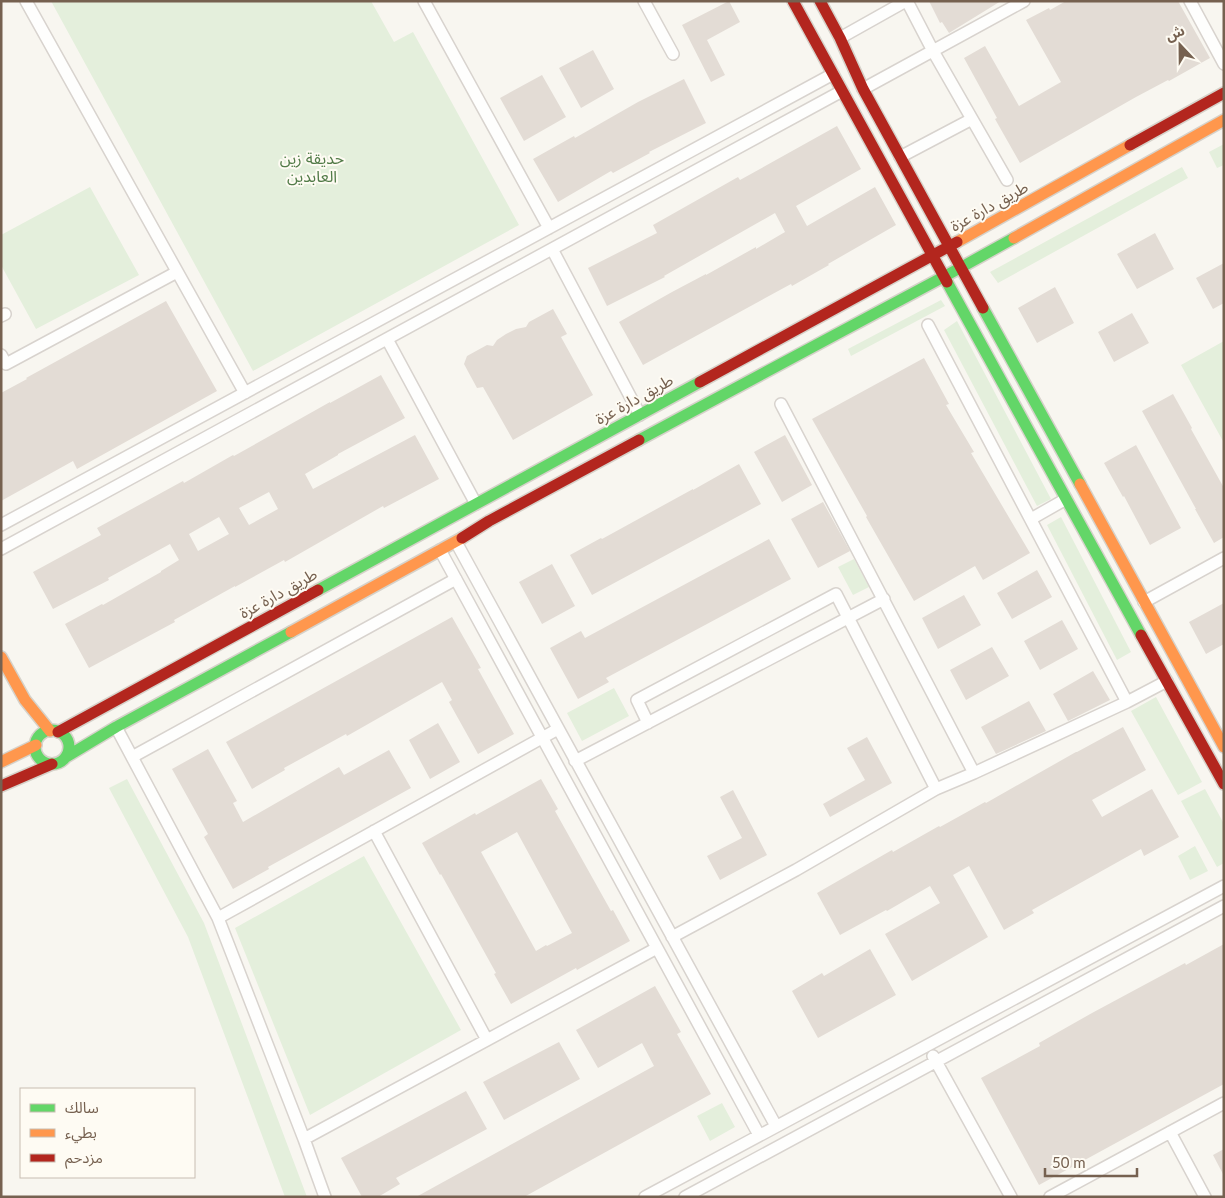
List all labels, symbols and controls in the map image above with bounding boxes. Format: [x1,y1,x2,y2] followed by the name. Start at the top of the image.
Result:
[1155,20,1205,70] north arrow
[1163,21,1187,44] text: ش
[280,148,344,186] park label: حديقة زين العابدين
[947,176,1032,236] street label: طريق دارة عزة
[592,369,677,429] street label: طريق دارة عزة
[236,563,321,623] street label: طريق دارة عزة
[20,1088,195,1178] legend
[65,1098,99,1116] text: سالك
[65,1123,97,1144] text: بطيء
[1045,1146,1138,1178] scale bar
[65,1148,103,1169] text: مزدحم
[1052,1153,1086,1171] text: 50 m

